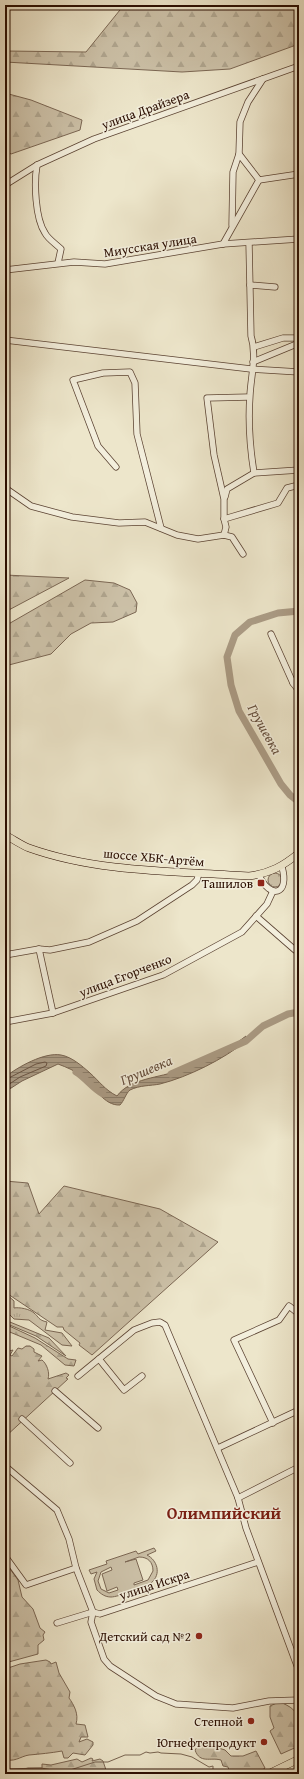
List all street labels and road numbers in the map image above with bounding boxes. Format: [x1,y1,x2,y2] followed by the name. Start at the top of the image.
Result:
[98,85,192,134] street label: улица Драйзера
[102,229,199,262] street label: Миусская улица
[103,844,205,871] street label: шоссе ХБК-Артём
[75,949,175,1002] street label: улица Егорченко
[116,1564,192,1605] street label: улица Искра

